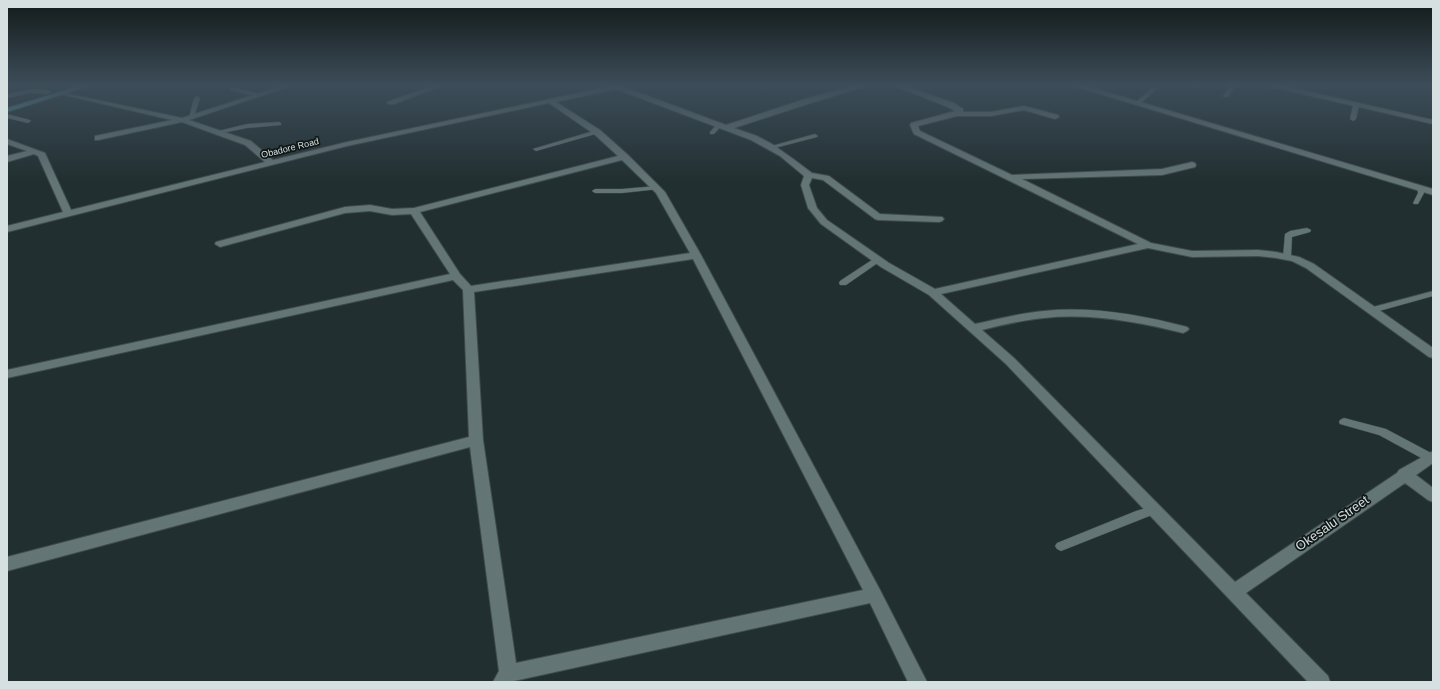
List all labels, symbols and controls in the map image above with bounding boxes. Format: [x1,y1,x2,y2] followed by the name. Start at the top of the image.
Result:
[260,136,320,160] street label: Obadore Road
[1292,492,1372,554] street label: Okesalu Street

